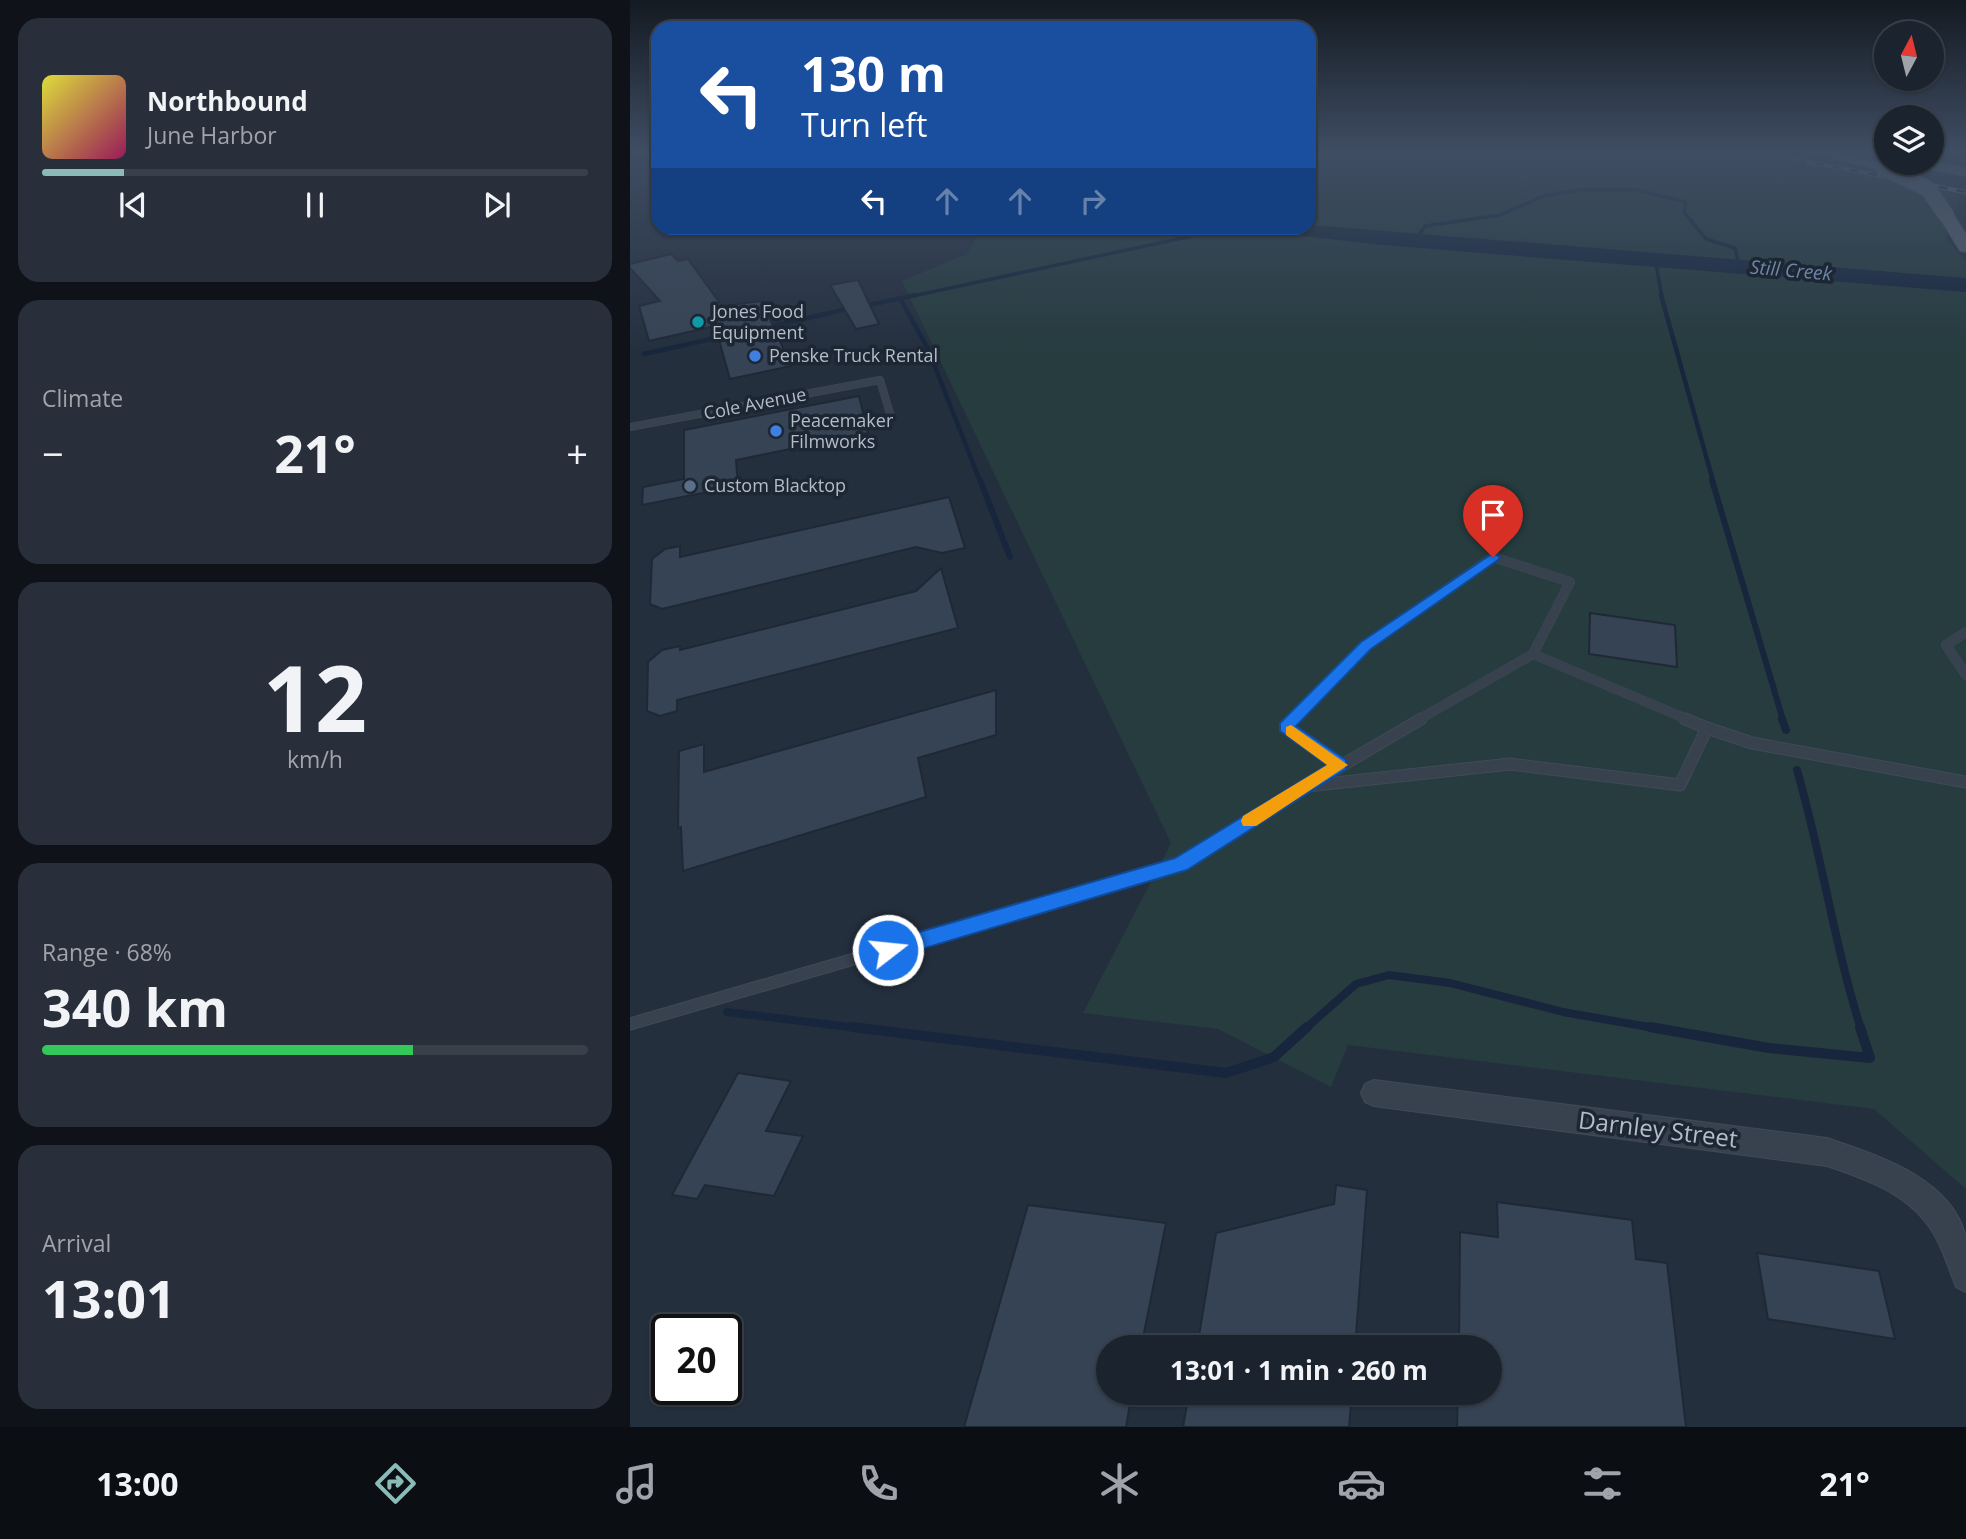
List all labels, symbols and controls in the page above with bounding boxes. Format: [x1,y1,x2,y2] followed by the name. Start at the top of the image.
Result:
[1874,21,1944,91] north arrow
[1874,21,1944,175] map controls
[801,40,946,106] text: 130 m
[686,49,777,140] icon: left
[147,83,308,119] text: Northbound
[801,103,927,146] text: Turn left
[1874,105,1944,175] button: layers
[147,119,277,151] text: June Harbor
[855,182,893,220] icon: left
[928,182,966,220] icon: ahead
[1001,182,1039,220] icon: ahead
[1074,182,1112,220] icon: right
[114,186,152,224] icon: previous
[296,186,334,224] icon: pause
[478,186,516,224] icon: next
[1749,253,1834,287] water label: Still Creek
[710,299,804,344] place label: Jones Food Equipment
[690,314,706,330] marker: Jones Food Equipment
[769,343,938,367] place label: Penske Truck Rental
[747,348,763,364] marker: Penske Truck Rental
[701,381,808,425] street label: Cole Avenue
[42,382,123,414] text: Climate
[790,408,894,453] place label: Peacemaker Filmworks
[274,417,356,488] text: 21°
[768,423,784,439] marker: Peacemaker Filmworks
[42,427,64,479] text: −
[566,427,588,479] text: +
[704,473,846,497] place label: Custom Blacktop
[682,478,698,494] marker: Custom Blacktop
[1463,485,1523,557] pin
[1474,496,1512,534] icon: arrive
[263,635,367,759] text: 12
[287,743,343,775] text: km/h
[851,913,925,987] position arrow
[42,936,172,968] text: Range · 68%
[42,971,228,1042] text: 340 km
[1577,1102,1740,1155] street label: Darnley Street
[42,1227,111,1259] text: Arrival
[42,1262,176,1333] text: 13:01
[651,1314,742,1405] speed limit sign: 20
[1170,1352,1428,1388] text: 13:01 · 1 min · 260 m
[371,1459,420,1508] icon: directions
[612,1459,661,1508] icon: music
[854,1459,903,1508] icon: phone
[1095,1459,1144,1508] icon: climate
[1337,1459,1386,1508] icon: car
[1578,1459,1627,1508] icon: filters
[96,1462,179,1505] text: 13:00
[1819,1462,1870,1505] text: 21°

